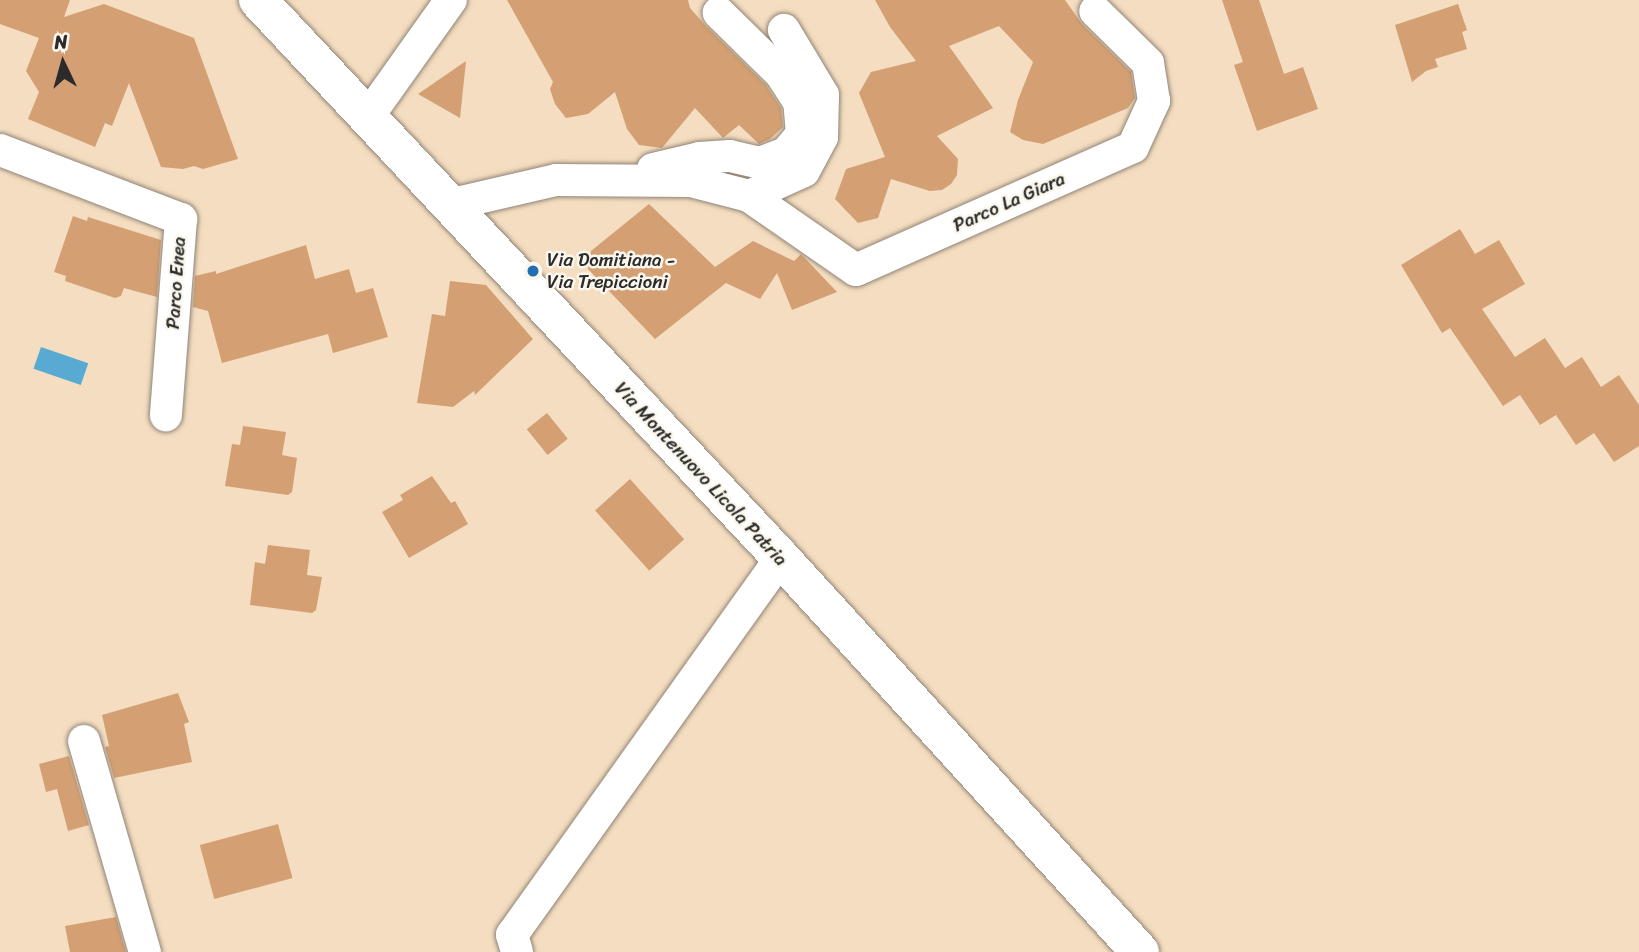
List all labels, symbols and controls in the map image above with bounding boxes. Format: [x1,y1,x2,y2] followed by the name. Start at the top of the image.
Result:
[53,25,69,59] text: N
[28,28,98,98] north arrow
[949,167,1069,237] street label: Parco La Giara
[161,236,191,330] street label: Parco Enea
[547,249,676,293] place label: Via Domitiana - Via Trepiccioni
[525,263,541,279] marker: Via Domitiana - Via Trepiccioni
[610,377,792,571] street label: Via Montenuovo Licola Patria

